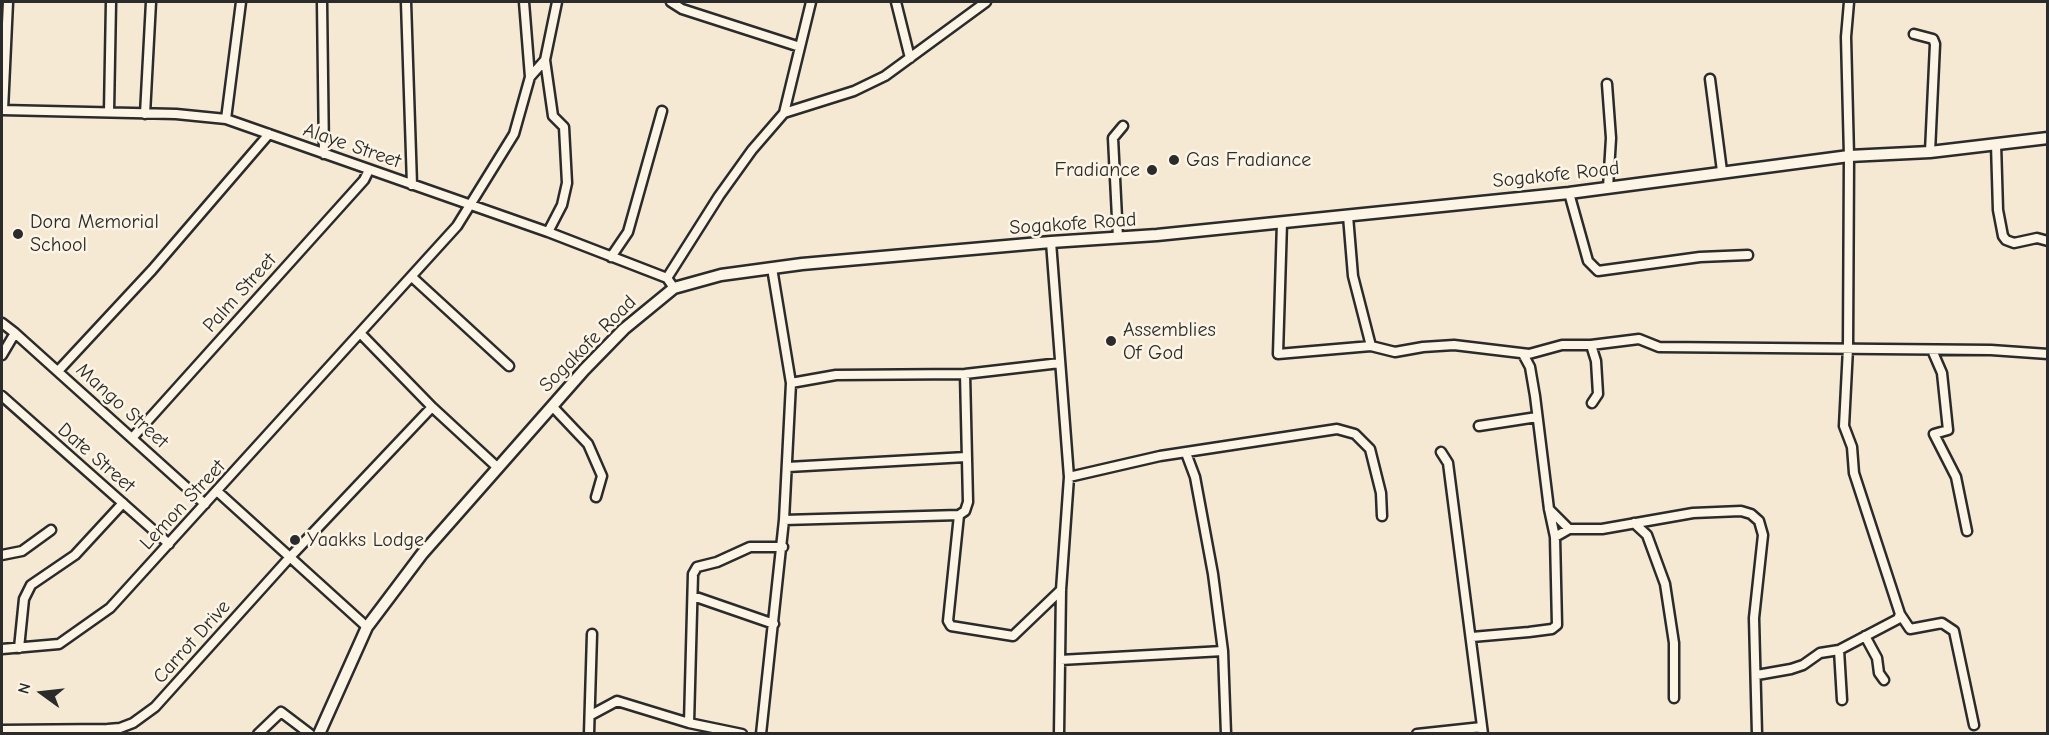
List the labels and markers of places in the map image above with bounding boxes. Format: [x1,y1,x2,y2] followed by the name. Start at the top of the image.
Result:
[1186,148,1311,172] place label: Gas Fradiance
[1167,153,1181,167] marker: Gas Fradiance
[1054,158,1140,182] place label: Fradiance
[1145,163,1159,177] marker: Fradiance
[30,210,159,257] place label: Dora Memorial School
[11,227,25,241] marker: Dora Memorial School
[1123,318,1216,365] place label: Assemblies Of God
[1104,334,1118,348] marker: Assemblies Of God
[307,528,424,552] place label: Yaakks Lodge
[288,533,302,547] marker: Yaakks Lodge

